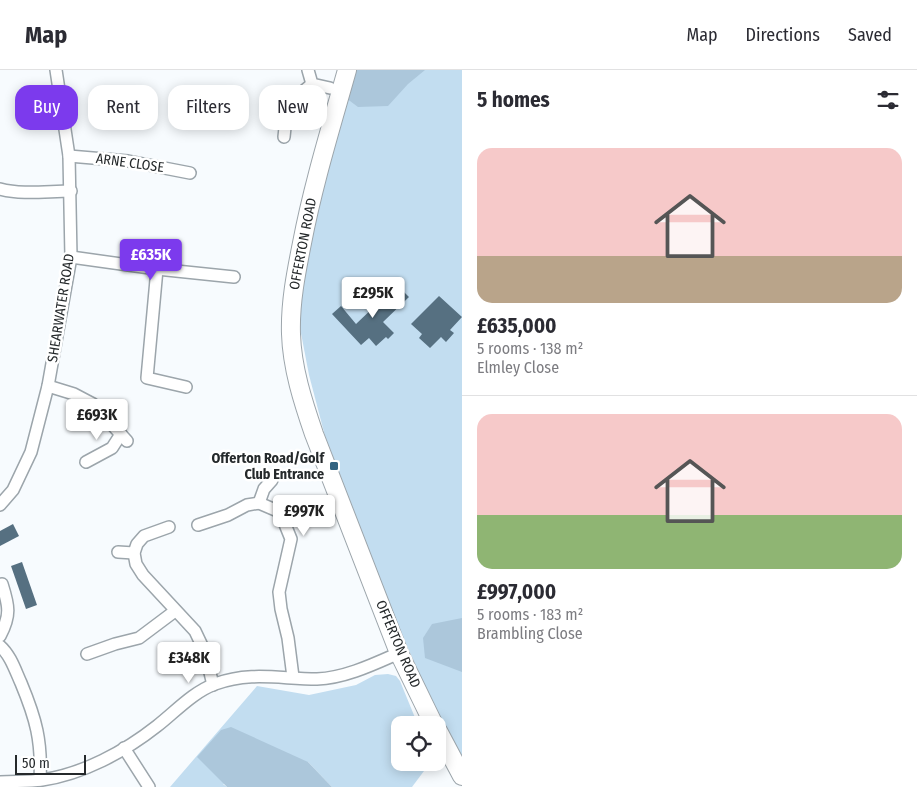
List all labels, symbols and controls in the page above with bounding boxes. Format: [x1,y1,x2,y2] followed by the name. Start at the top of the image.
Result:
[25,21,67,49] text: Map
[686,24,718,46] text: Map
[746,24,820,46] text: Directions
[848,24,892,46] text: Saved
[15,85,78,130] chip: Buy
[88,85,158,130] chip: Rent
[168,85,249,130] chip: Filters
[259,85,327,130] chip: New
[874,86,902,114] icon: filters
[477,87,550,113] text: 5 homes
[95,150,165,176] street label: ARNE CLOSE
[645,181,735,271] icon: home
[286,197,320,291] street label: OFFERTON ROAD
[116,238,186,281] pin: £635K
[131,245,171,264] text: £635K
[44,252,78,364] street label: SHEARWATER ROAD
[338,276,408,319] pin: £295K
[353,283,393,302] text: £295K
[477,313,557,339] text: £635,000
[477,339,583,358] text: 5 rooms · 138 m²
[477,358,559,377] text: Elmley Close
[62,398,132,441] pin: £693K
[77,405,117,424] text: £693K
[645,446,735,536] icon: home
[211,450,325,483] place label: Offerton Road/Golf Club Entrance
[328,460,340,472] marker: Offerton Road/Golf Club Entrance
[269,494,339,537] pin: £997K
[284,501,324,520] text: £997K
[477,579,556,605] text: £997,000
[372,598,424,690] street label: OFFERTON ROAD
[477,605,583,624] text: 5 rooms · 183 m²
[477,624,583,643] text: Brambling Close
[154,642,224,684] pin: £348K
[168,648,210,667] text: £348K
[391,716,446,771] map controls
[391,716,446,771] button: locate
[15,752,86,775] scale bar
[22,755,50,772] text: 50 m

